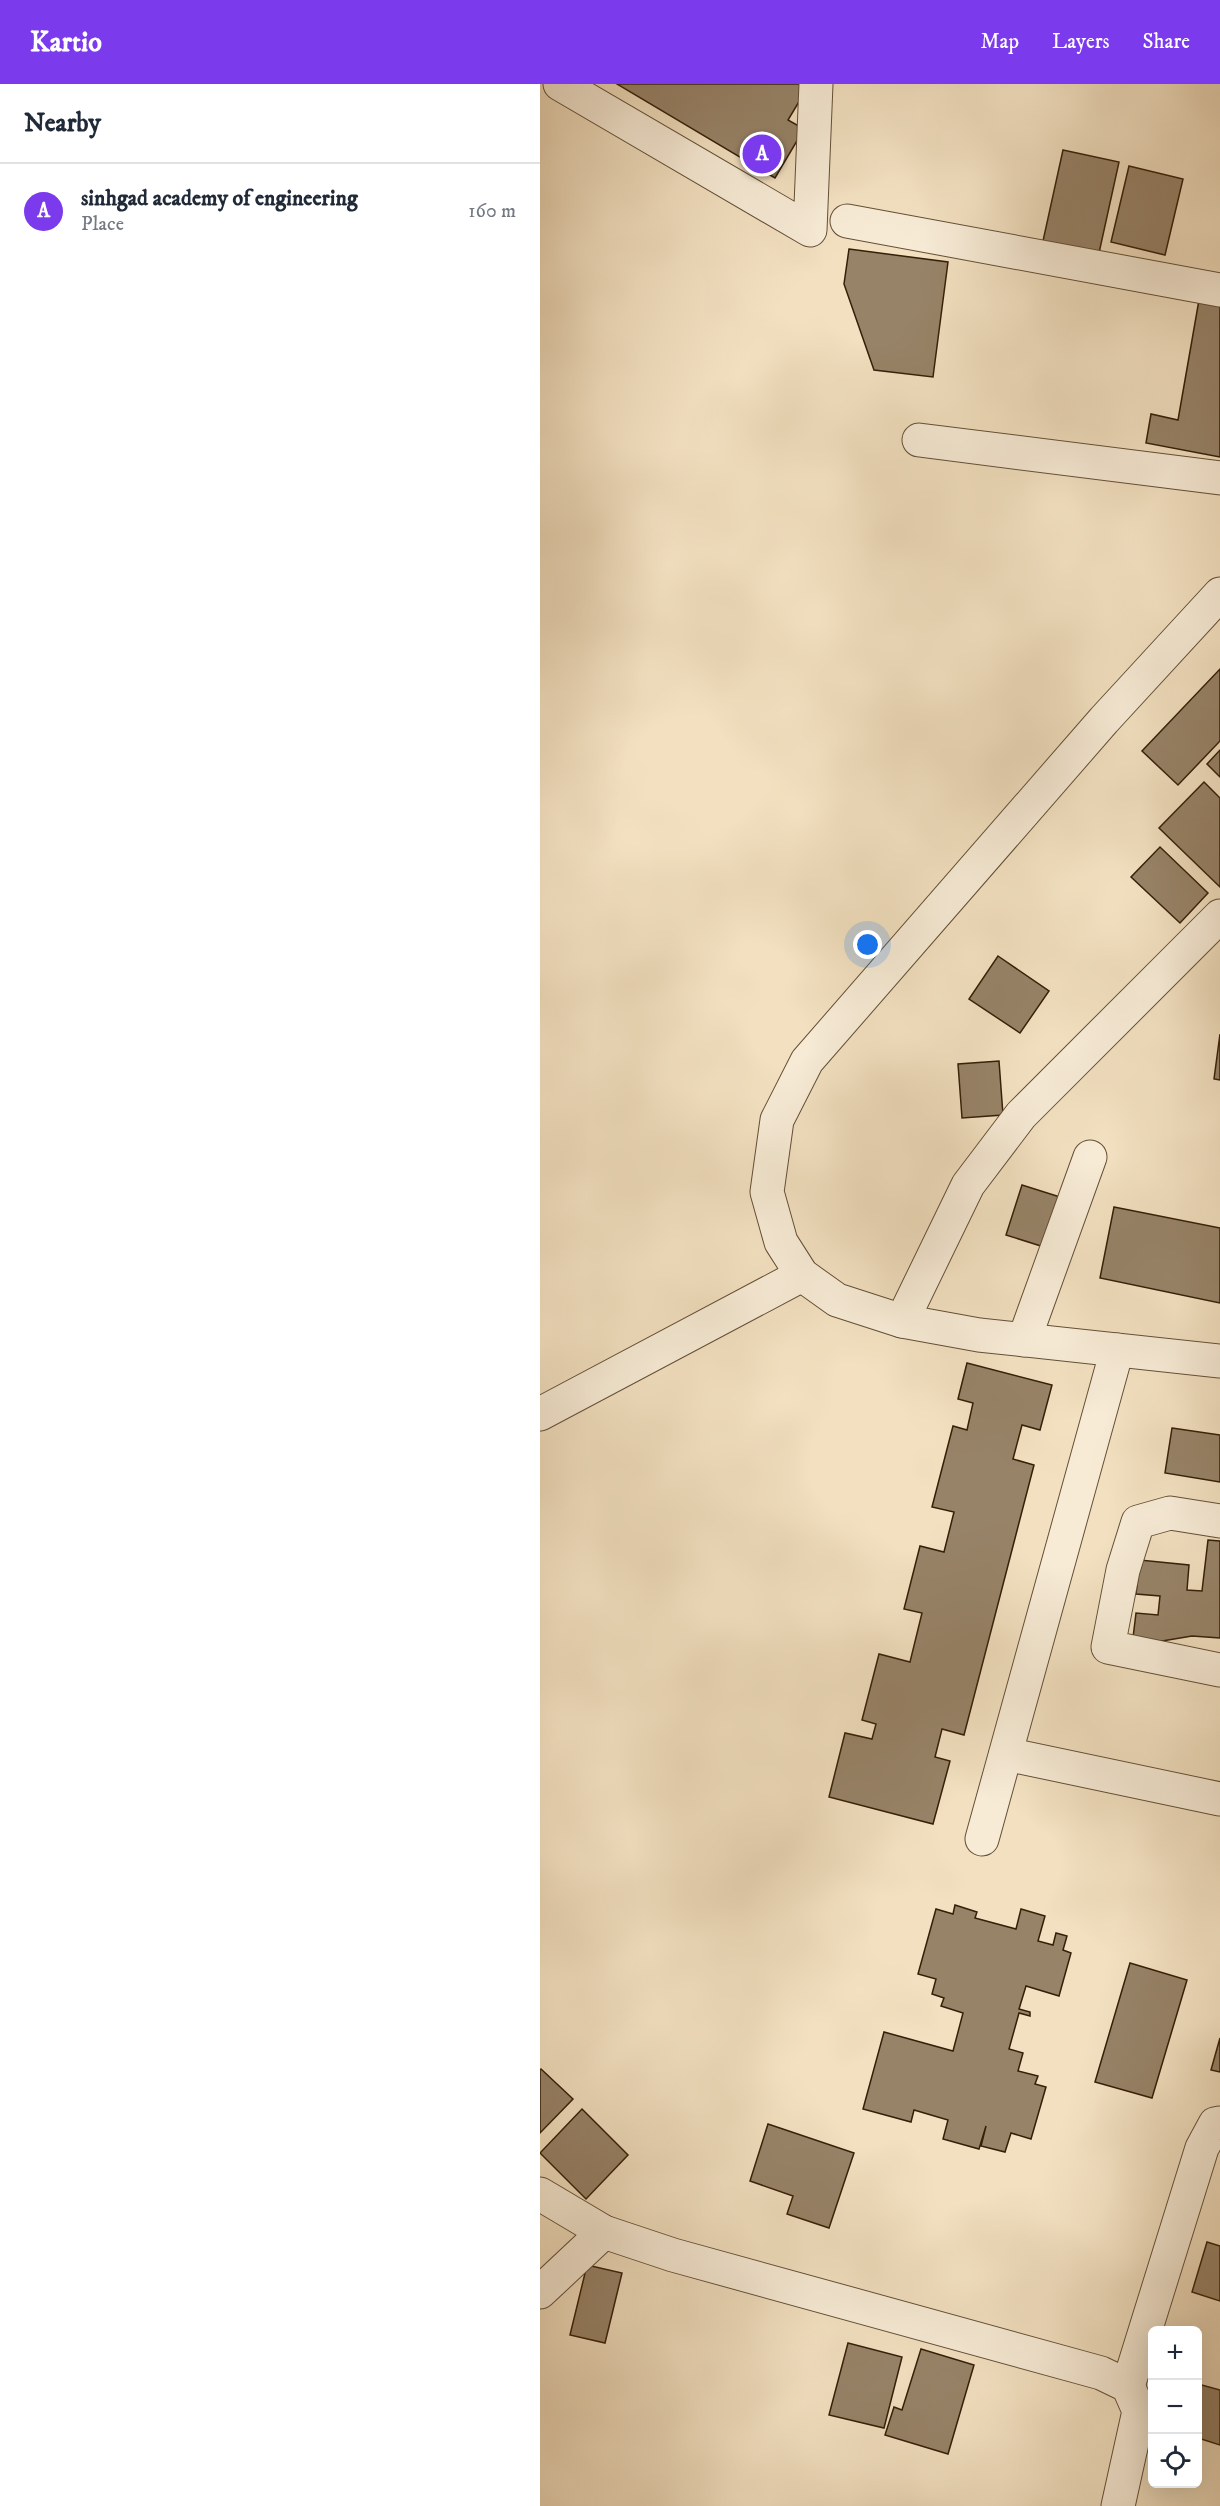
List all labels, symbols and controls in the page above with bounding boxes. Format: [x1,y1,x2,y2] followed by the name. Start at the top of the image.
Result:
[30,25,102,60] text: Kartio
[980,29,1019,55] text: Map
[1052,29,1110,55] text: Layers
[1143,29,1190,55] text: Share
[24,107,101,140] text: Nearby
[742,132,782,176] pin: A
[81,185,358,212] text: sinhgad academy of engineering
[37,199,50,224] text: A
[468,199,516,224] text: 160 m
[81,212,124,237] text: Place
[853,930,882,959] your location
[1148,2326,1202,2488] map controls
[1148,2326,1202,2380] button: +
[1148,2380,1202,2434] button: −
[1148,2434,1202,2488] button: locate

